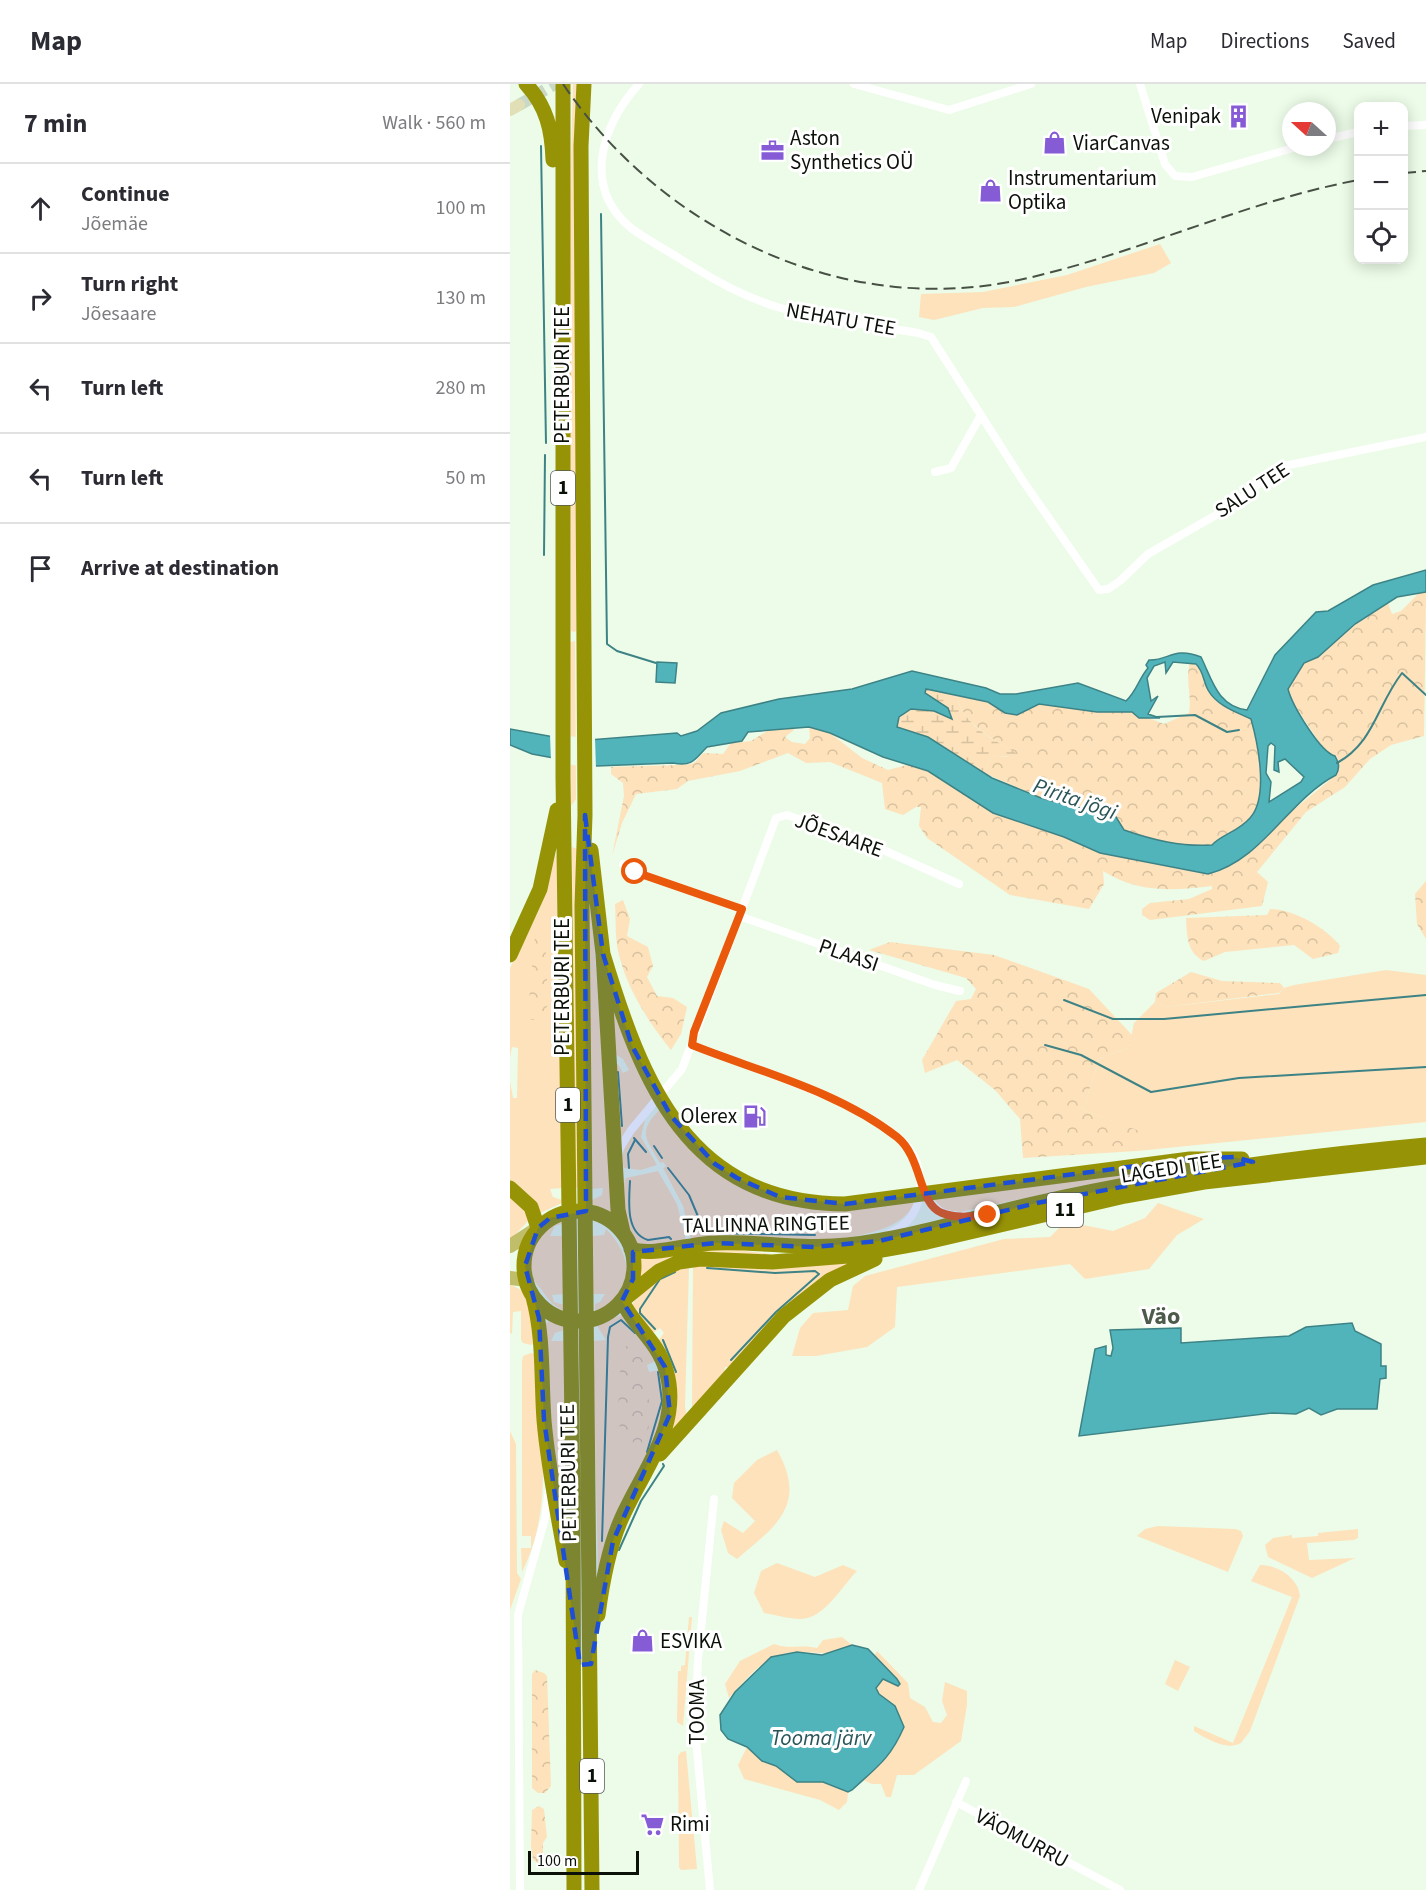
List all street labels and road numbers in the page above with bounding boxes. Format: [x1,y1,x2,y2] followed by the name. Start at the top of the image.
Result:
[784,295,898,343] street label: NEHATU TEE
[547,306,577,444] street label: PETERBURI TEE
[1209,455,1295,525] street label: SALU TEE
[551,471,575,505] road number: 1
[791,805,887,865] street label: JÕESAARE
[547,918,577,1056] street label: PETERBURI TEE
[815,931,883,979] street label: PLAASI
[556,1088,580,1122] road number: 1
[1119,1145,1223,1191] street label: LAGEDI TEE
[1047,1193,1083,1227] road number: 11
[682,1208,850,1240] street label: TALLINNA RINGTEE
[552,1404,584,1542] street label: PETERBURI TEE
[682,1679,712,1745] street label: TOOMA
[580,1759,604,1793] road number: 1
[970,1801,1074,1875] street label: VÄOMURRU

